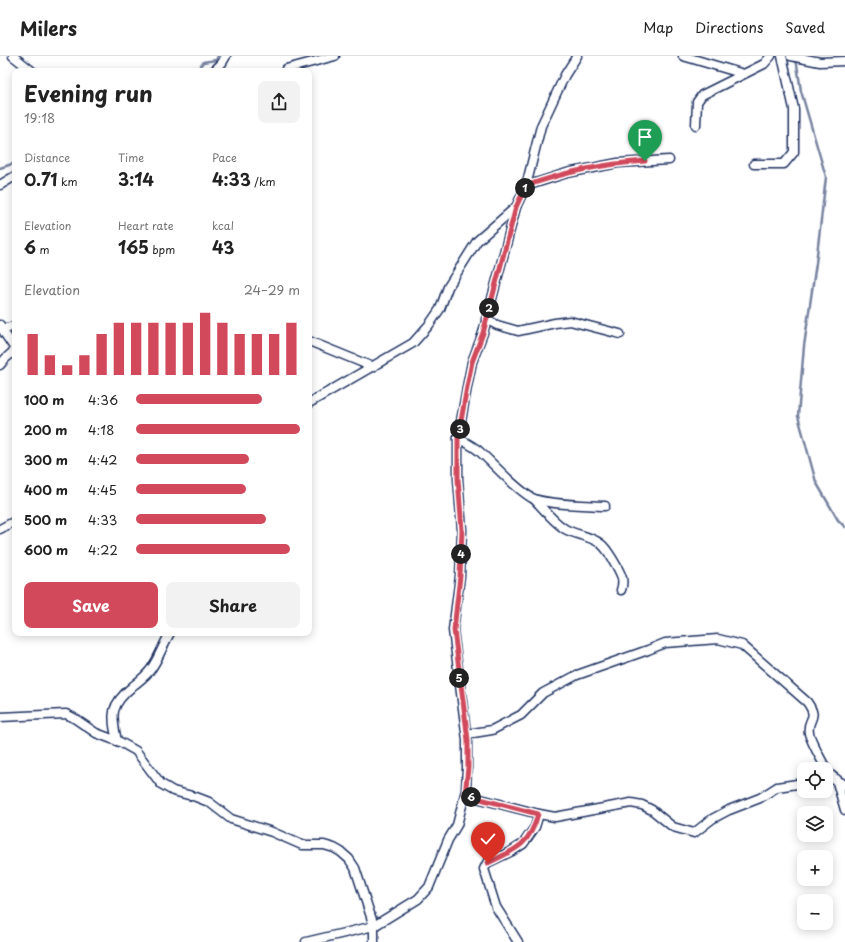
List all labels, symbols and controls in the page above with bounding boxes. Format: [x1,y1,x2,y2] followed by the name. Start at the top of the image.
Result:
[20,14,77,42] text: Milers
[643,17,673,38] text: Map
[695,17,763,38] text: Directions
[785,17,825,38] text: Saved
[24,76,153,109] text: Evening run
[258,81,300,123] button: share
[24,108,55,127] text: 19:18
[628,120,662,161] pin
[634,126,656,148] icon: arrive
[24,149,70,166] text: Distance
[118,149,144,166] text: Time
[212,149,237,166] text: Pace
[24,166,57,192] text: 0.71
[118,166,154,192] text: 3:14
[212,166,251,192] text: 4:33
[57,173,78,190] text: km
[251,173,275,190] text: /km
[515,178,535,198] pin: 1
[522,179,528,196] text: 1
[24,217,71,234] text: Elevation
[118,217,174,234] text: Heart rate
[212,217,234,234] text: kcal
[24,234,36,260] text: 6
[118,234,149,260] text: 165
[212,234,234,260] text: 43
[36,241,50,258] text: m
[149,241,175,258] text: bpm
[24,280,80,299] text: Elevation
[244,280,300,299] text: 24–29 m
[479,298,499,318] pin: 2
[485,299,493,316] text: 2
[24,390,65,409] text: 100 m
[88,390,118,409] text: 4:36
[450,419,470,439] pin: 3
[24,420,68,439] text: 200 m
[88,420,114,439] text: 4:18
[456,420,464,437] text: 3
[24,450,68,469] text: 300 m
[88,450,118,469] text: 4:42
[24,480,68,499] text: 400 m
[88,480,117,499] text: 4:45
[24,510,67,529] text: 500 m
[88,510,117,529] text: 4:33
[24,540,68,559] text: 600 m
[88,540,118,559] text: 4:22
[451,544,471,564] pin: 4
[457,545,465,562] text: 4
[24,582,158,628] button: Save
[166,582,300,628] button: Share
[449,668,469,688] pin: 5
[455,669,463,686] text: 5
[797,762,833,930] map controls
[797,762,833,798] button: locate
[461,787,481,807] pin: 6
[467,788,475,805] text: 6
[797,806,833,842] button: layers
[471,822,505,863] pin
[477,828,499,850] icon: check
[797,850,833,886] button: +
[797,894,833,930] button: −

